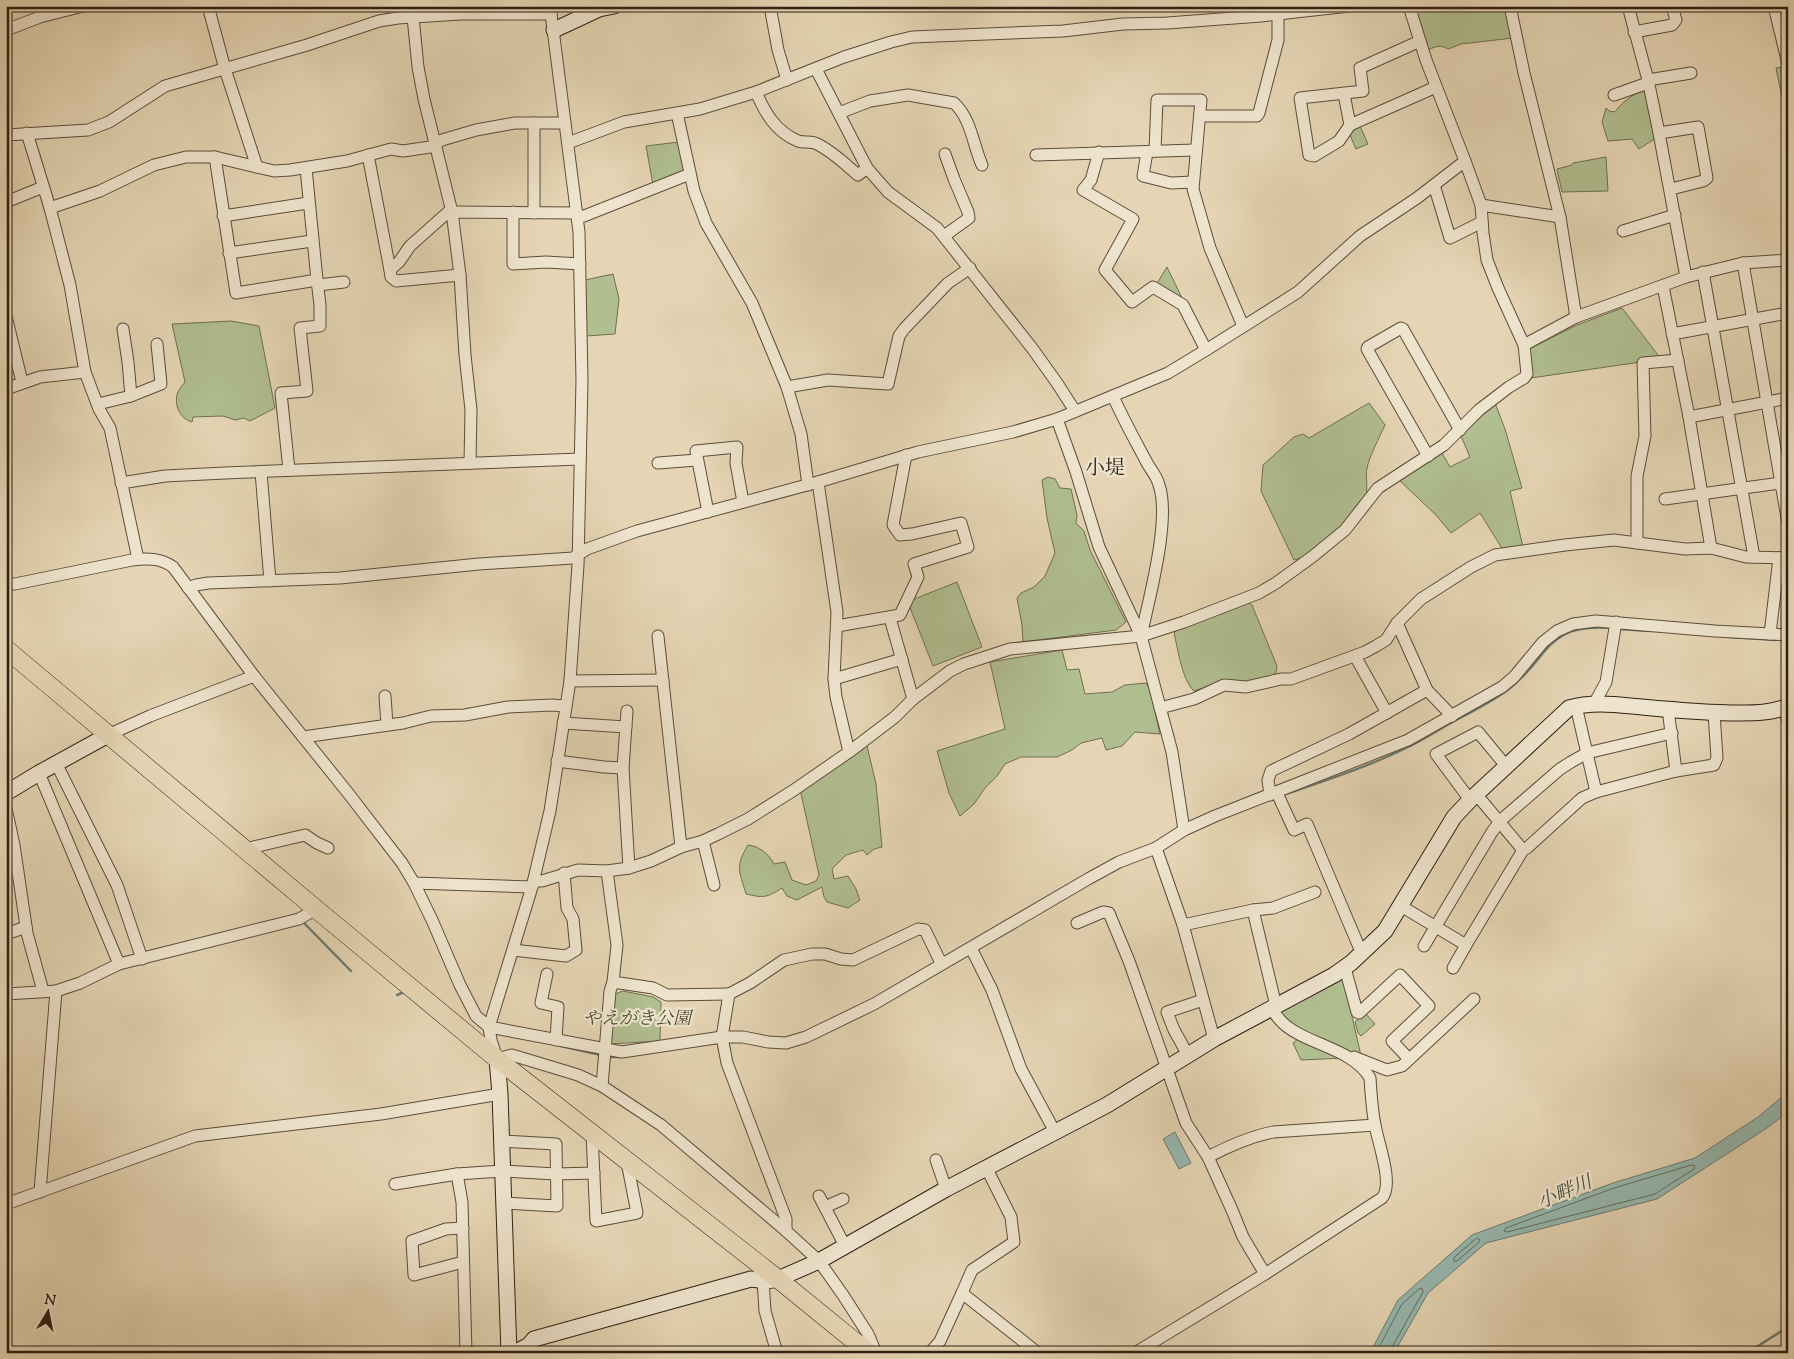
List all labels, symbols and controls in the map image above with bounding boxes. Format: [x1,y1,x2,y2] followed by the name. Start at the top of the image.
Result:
[1085,455,1125,484] district label: 小堤
[583,1007,694,1033] park label: やえがき公園
[1533,1169,1598,1217] water label: 小畔川
[22,1286,72,1336] north arrow
[43,1290,57,1312] text: N

